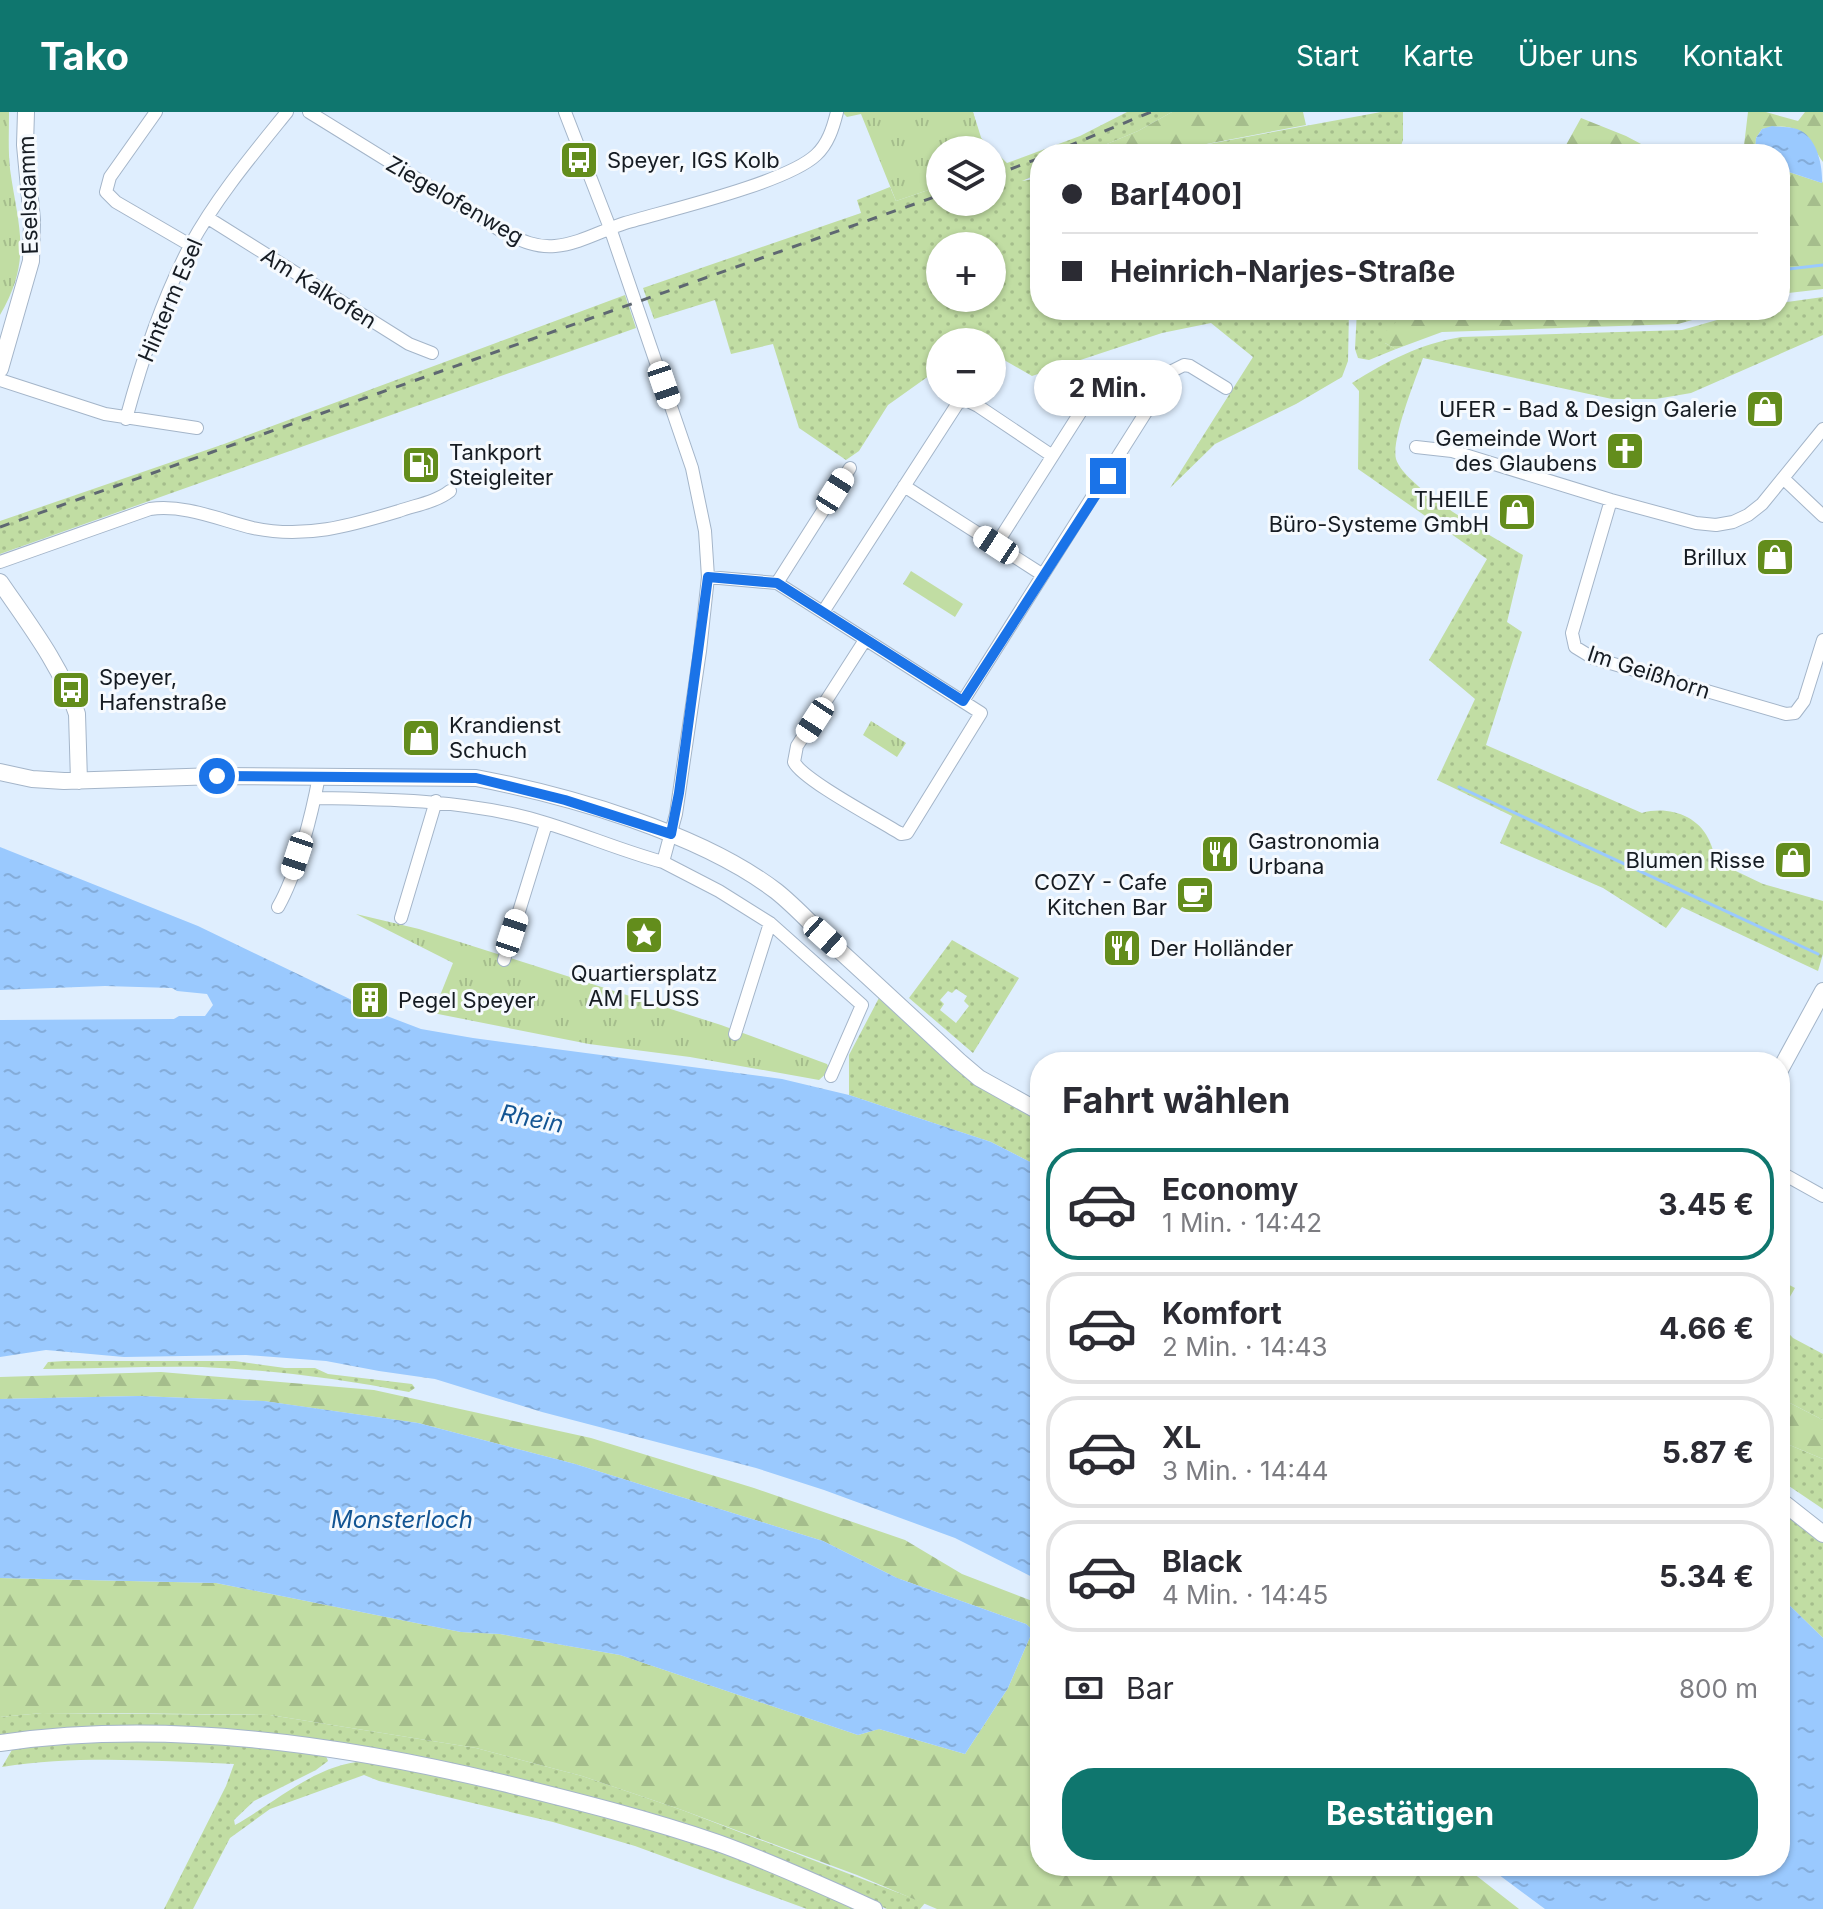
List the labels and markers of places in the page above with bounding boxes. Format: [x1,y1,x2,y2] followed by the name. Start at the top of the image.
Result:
[558,139,600,181] bus stop icon: Speyer, IGS Kolb
[607,147,780,173] place label: Speyer, IGS Kolb
[1744,388,1786,430] shop icon: UFER - Bad & Design Galerie
[1439,396,1737,422] place label: UFER - Bad & Design Galerie
[1435,425,1597,476] place label: Gemeinde Wort des Glaubens
[1604,430,1646,472] church icon: Gemeinde Wort des Glaubens
[449,439,553,490] place label: Tankport Steigleiter
[400,444,442,486] fuel station icon: Tankport Steigleiter
[1269,486,1489,537] place label: THEILE Büro-Systeme GmbH
[1496,491,1538,533] shop icon: THEILE Büro-Systeme GmbH
[1754,536,1796,578] shop icon: Brillux
[1683,544,1747,570] place label: Brillux
[99,664,227,715] place label: Speyer, Hafenstraße
[50,669,92,711] bus stop icon: Speyer, Hafenstraße
[449,712,561,763] place label: Krandienst Schuch
[400,717,442,759] shop icon: Krandienst Schuch
[1248,828,1380,879] place label: Gastronomia Urbana
[1199,833,1241,875] restaurant icon: Gastronomia Urbana
[1772,839,1814,881] shop icon: Blumen Risse
[1625,847,1765,873] place label: Blumen Risse
[1034,869,1167,920] place label: COZY - Cafe Kitchen Bar
[1174,874,1216,916] cafe icon: COZY - Cafe Kitchen Bar
[623,914,665,956] place icon: Quartiersplatz AM FLUSS
[1101,927,1143,969] restaurant icon: Der Holländer
[1150,935,1293,961] place label: Der Holländer
[571,960,717,1011] place label: Quartiersplatz AM FLUSS
[349,979,391,1021] building icon: Pegel Speyer
[398,987,536,1013] place label: Pegel Speyer

